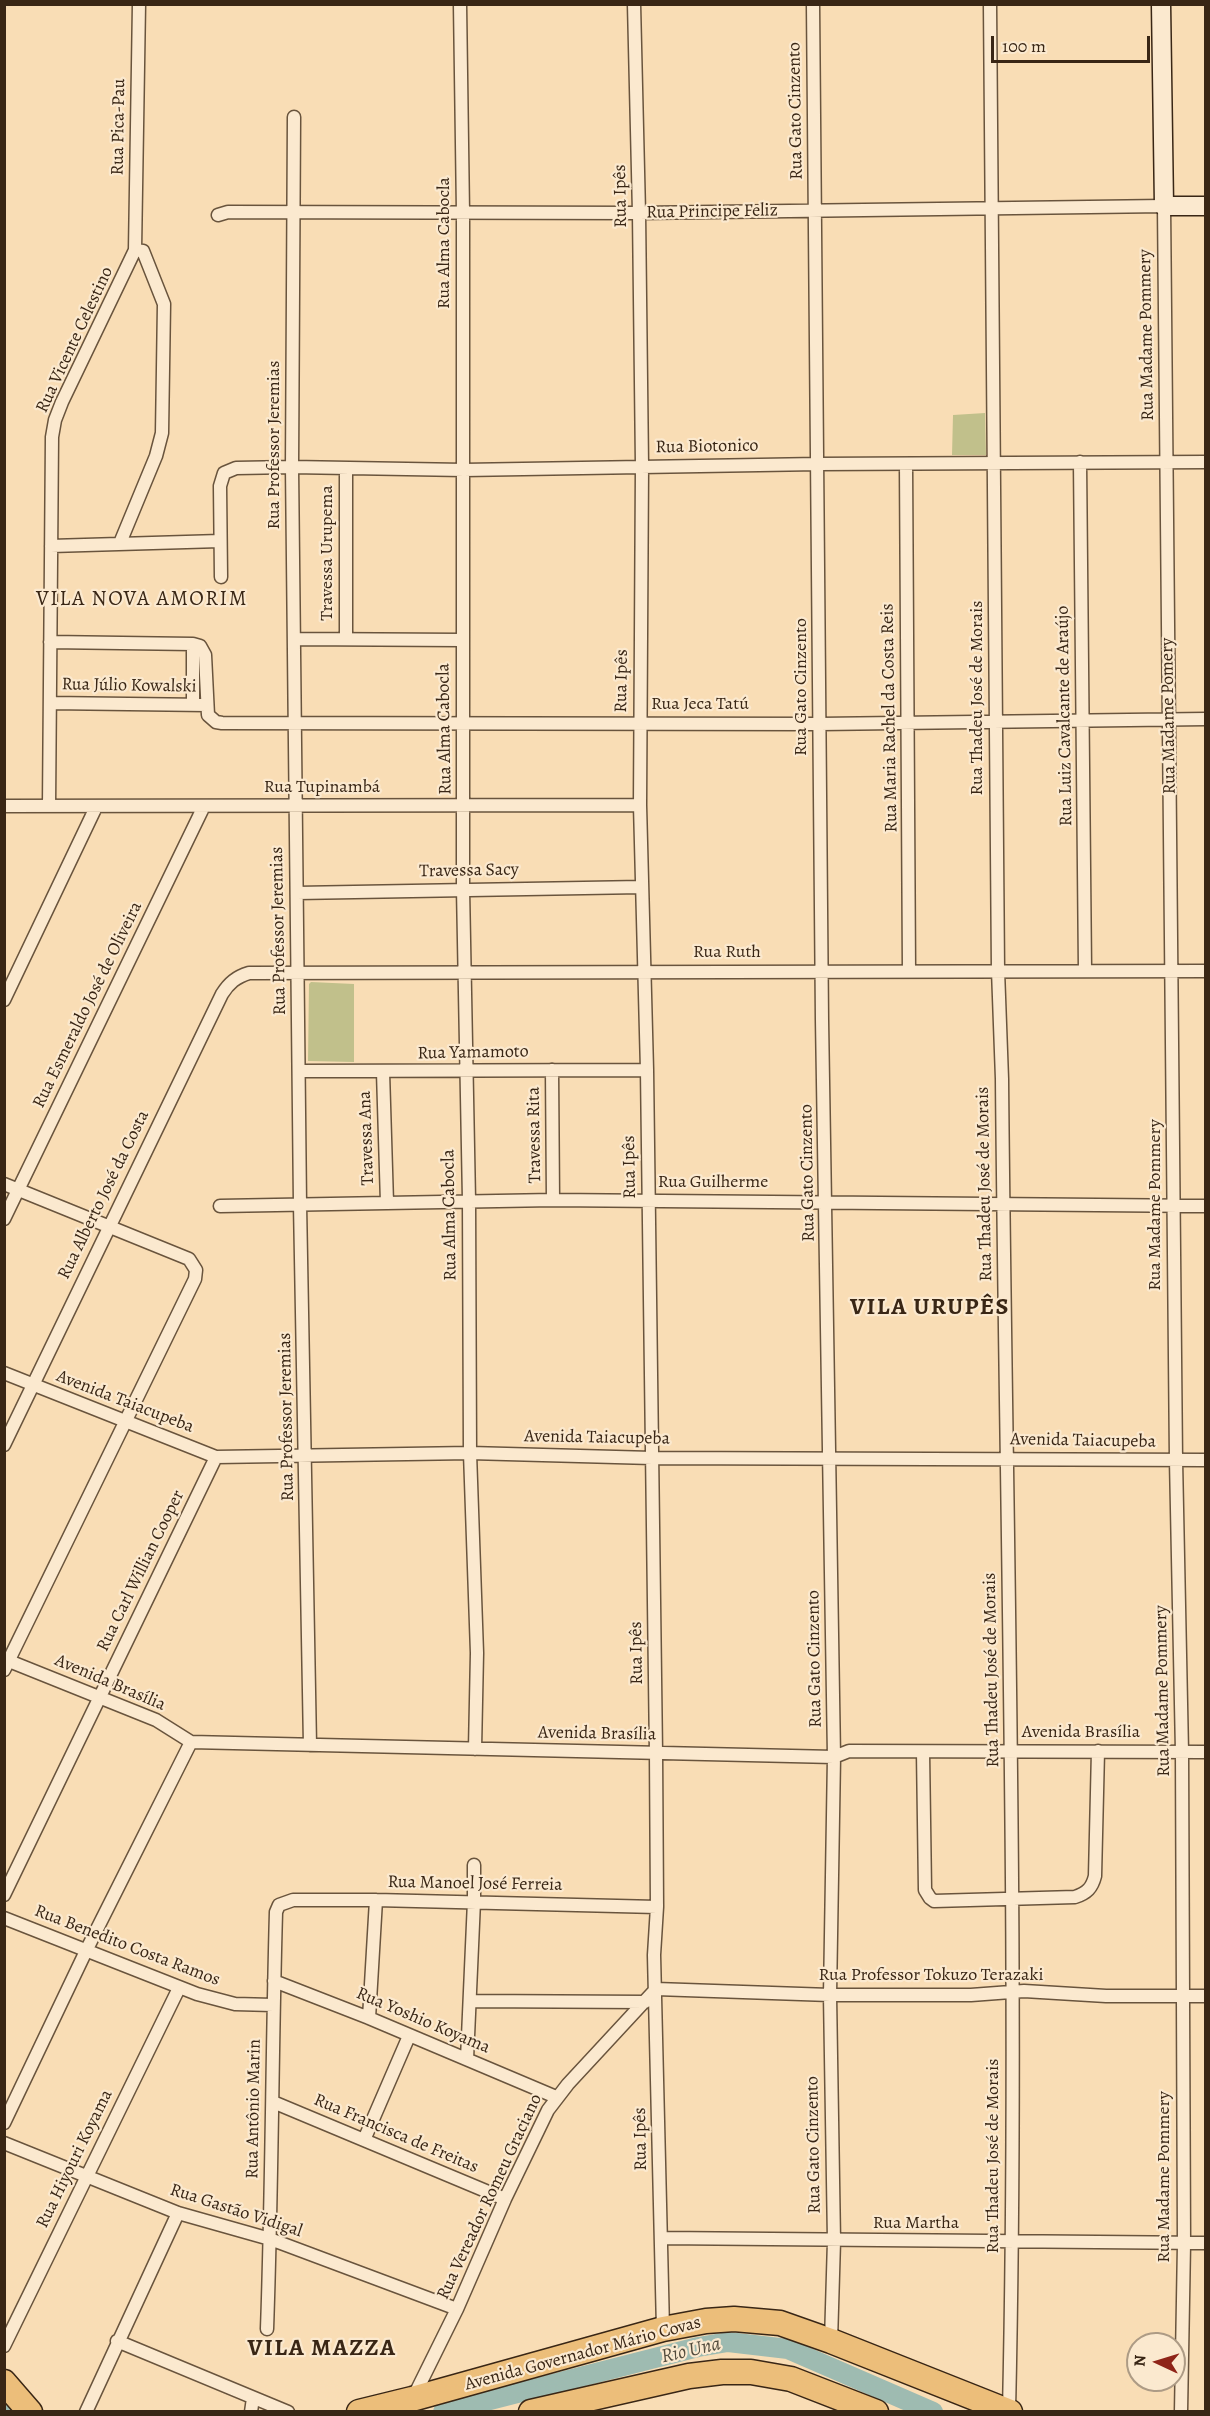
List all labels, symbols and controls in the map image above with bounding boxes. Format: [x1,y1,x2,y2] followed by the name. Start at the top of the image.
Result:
[994,24,1153,62] scale bar
[1002,34,1046,58] text: 100 m
[784,42,808,180] street label: Rua Gato Cinzento
[107,78,131,176] street label: Rua Pica-Pau
[610,164,632,228] street label: Rua Ipês
[434,177,456,309] street label: Rua Alma Cabocla
[646,200,778,224] street label: Rua Principe Feliz
[1135,249,1159,421] street label: Rua Madame Pommery
[32,263,118,417] street label: Rua Vicente Celestino
[264,361,286,529] street label: Rua Professor Jeremias
[655,435,759,459] street label: Rua Biotonico
[317,485,339,621] street label: Travessa Urupema
[36,587,248,613] district label: VILA NOVA AMORIM
[967,601,989,795] street label: Rua Thadeu José de Morais
[877,603,903,833] street label: Rua Maria Rachel da Costa Reis
[1052,605,1078,827] street label: Rua Luiz Cavalcante de Araújo
[791,618,813,756] street label: Rua Gato Cinzento
[1157,638,1181,794] street label: Rua Madame Pomery
[611,649,633,713] street label: Rua Ipês
[433,663,457,795] street label: Rua Alma Cabocla
[61,674,197,698] street label: Rua Júlio Kowalski
[651,694,749,716] street label: Rua Jeca Tatú
[264,777,380,799] street label: Rua Tupinambá
[267,846,291,1016] street label: Rua Professor Jeremias
[419,859,519,883] street label: Travessa Sacy
[29,898,147,1112] street label: Rua Esmeraldo José de Oliveira
[693,942,761,964] street label: Rua Ruth
[417,1041,529,1065] street label: Rua Yamamoto
[973,1086,997,1282] street label: Rua Thadeu José de Morais
[523,1087,547,1183] street label: Travessa Rita
[355,1090,379,1186] street label: Travessa Ana
[796,1104,820,1242] street label: Rua Gato Cinzento
[54,1107,154,1283] street label: Rua Alberto José da Costa
[1145,1119,1167,1291] street label: Rua Madame Pommery
[619,1135,641,1199] street label: Rua Ipês
[438,1149,462,1281] street label: Rua Alma Cabocla
[658,1172,768,1194] street label: Rua Guilherme
[850,1294,1010,1322] district label: VILA URUPÊS
[275,1332,299,1502] street label: Rua Professor Jeremias
[53,1366,197,1438] street label: Avenida Taiacupeba
[524,1426,670,1450] street label: Avenida Taiacupeba
[1010,1429,1156,1453] street label: Avenida Taiacupeba
[93,1487,189,1655] street label: Rua Carl Willian Cooper
[980,1572,1004,1768] street label: Rua Thadeu José de Morais
[803,1590,827,1728] street label: Rua Gato Cinzento
[1151,1605,1175,1777] street label: Rua Madame Pommery
[626,1621,648,1685] street label: Rua Ipês
[51,1650,169,1716] street label: Avenida Brasília
[538,1722,656,1746] street label: Avenida Brasília
[1022,1722,1140,1744] street label: Avenida Brasília
[387,1872,563,1896] street label: Rua Manoel José Ferreia
[31,1901,223,1991] street label: Rua Benedito Costa Ramos
[819,1965,1043,1987] street label: Rua Professor Tokuzo Terazaki
[353,1983,493,2059] street label: Rua Yoshio Koyama
[242,2039,266,2179] street label: Rua Antônio Marin
[983,2059,1005,2253] street label: Rua Thadeu José de Morais
[802,2076,826,2214] street label: Rua Gato Cinzento
[32,2086,118,2232] street label: Rua Hiyouri Koyama
[310,2090,482,2178] street label: Rua Francisca de Freitas
[433,2091,547,2303] street label: Rua Vereador Romeu Graciano
[1154,2091,1176,2263] street label: Rua Madame Pommery
[630,2107,652,2171] street label: Rua Ipês
[167,2179,305,2243] street label: Rua Gastão Vidigal
[873,2213,959,2235] street label: Rua Martha
[462,2312,704,2396] street label: Avenida Governador Mário Covas
[1126,2332,1186,2392] north arrow
[659,2333,723,2369] water label: Rio Una
[248,2335,396,2363] district label: VILA MAZZA
[1129,2354,1151,2367] text: N

